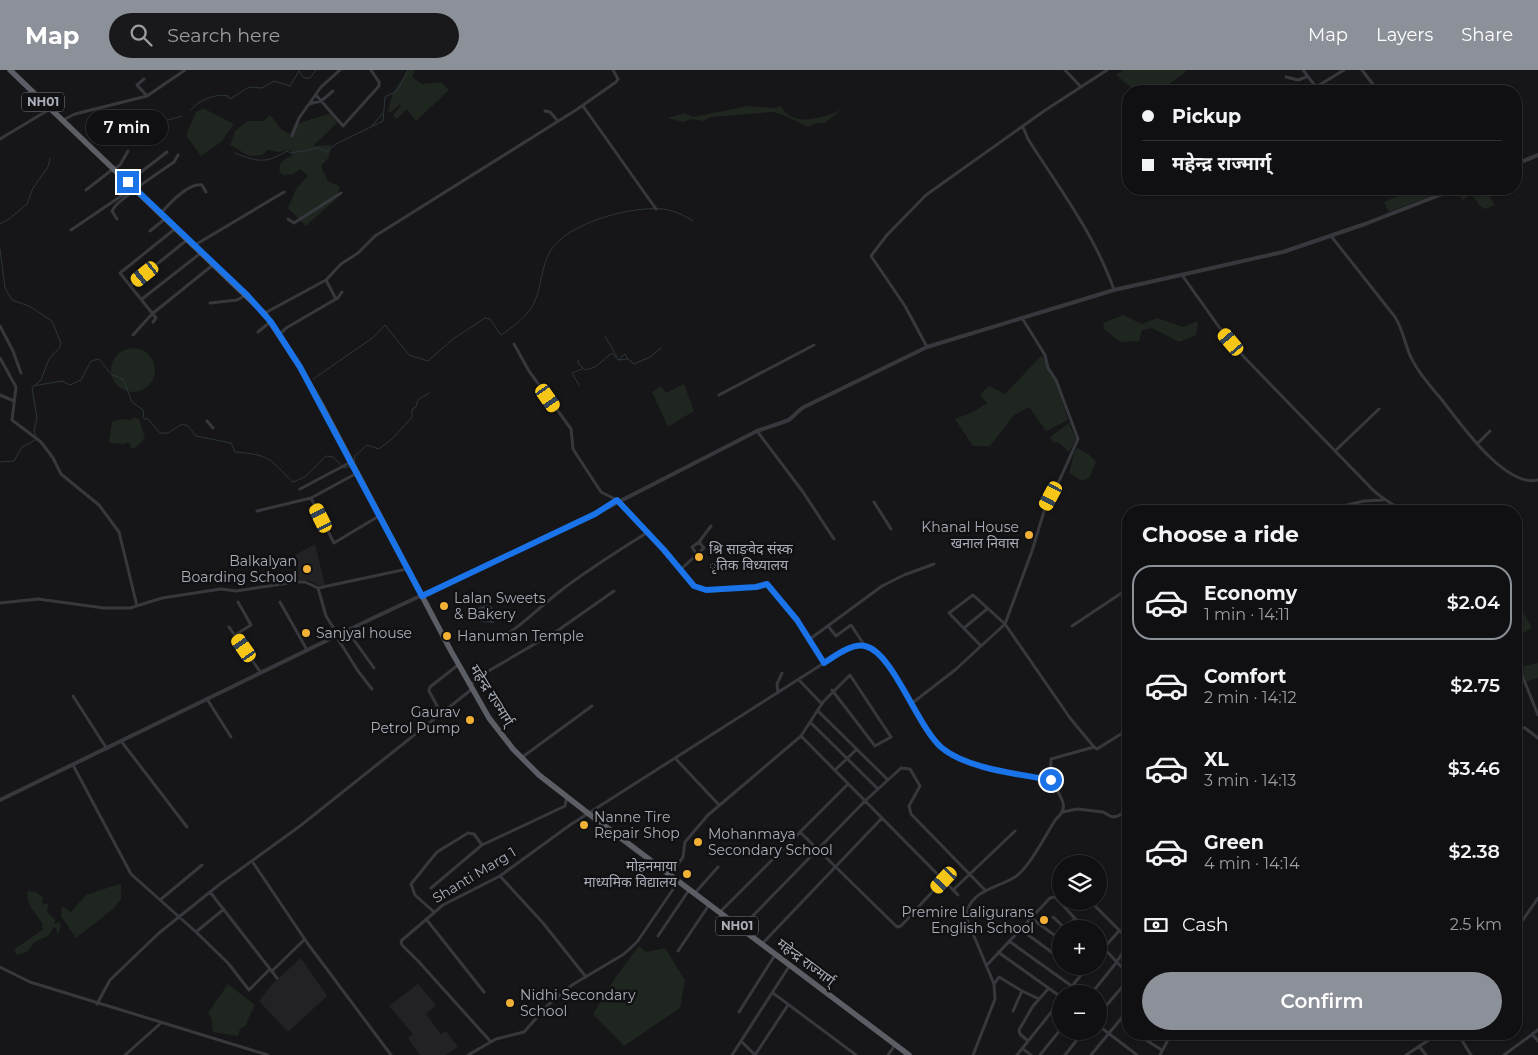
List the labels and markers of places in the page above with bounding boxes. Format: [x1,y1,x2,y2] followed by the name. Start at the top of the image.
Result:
[921,518,1020,552] place label: Khanal House खनाल निवास
[1023,529,1035,541] marker: Khanal House खनाल निवास
[709,540,793,575] place label: श्रि साङ्वेद संस्क ृतिक विध्यालय
[693,551,705,563] marker: श्रि साङ्वेद संस्क ृतिक विध्यालय
[181,552,297,586] place label: Balkalyan Boarding School
[301,563,313,575] marker: Balkalyan Boarding School
[454,589,546,623] place label: Lalan Sweets & Bakery
[438,600,450,612] marker: Lalan Sweets & Bakery
[316,624,412,642] place label: Sanjyal house
[300,627,312,639] marker: Sanjyal house
[457,627,584,645] place label: Hanuman Temple
[441,630,453,642] marker: Hanuman Temple
[371,703,460,737] place label: Gaurav Petrol Pump
[464,714,476,726] marker: Gaurav Petrol Pump
[594,808,680,842] place label: Nanne Tire Repair Shop
[578,819,590,831] marker: Nanne Tire Repair Shop
[708,825,833,859] place label: Mohanmaya Secondary School
[692,836,704,848] marker: Mohanmaya Secondary School
[584,857,678,891] place label: मोहनमाया माध्यमिक विद्यालय
[681,868,693,880] marker: मोहनमाया माध्यमिक विद्यालय
[902,903,1034,937] place label: Premire Laligurans English School
[1038,914,1050,926] marker: Premire Laligurans English School
[520,986,636,1020] place label: Nidhi Secondary School
[504,997,516,1009] marker: Nidhi Secondary School

